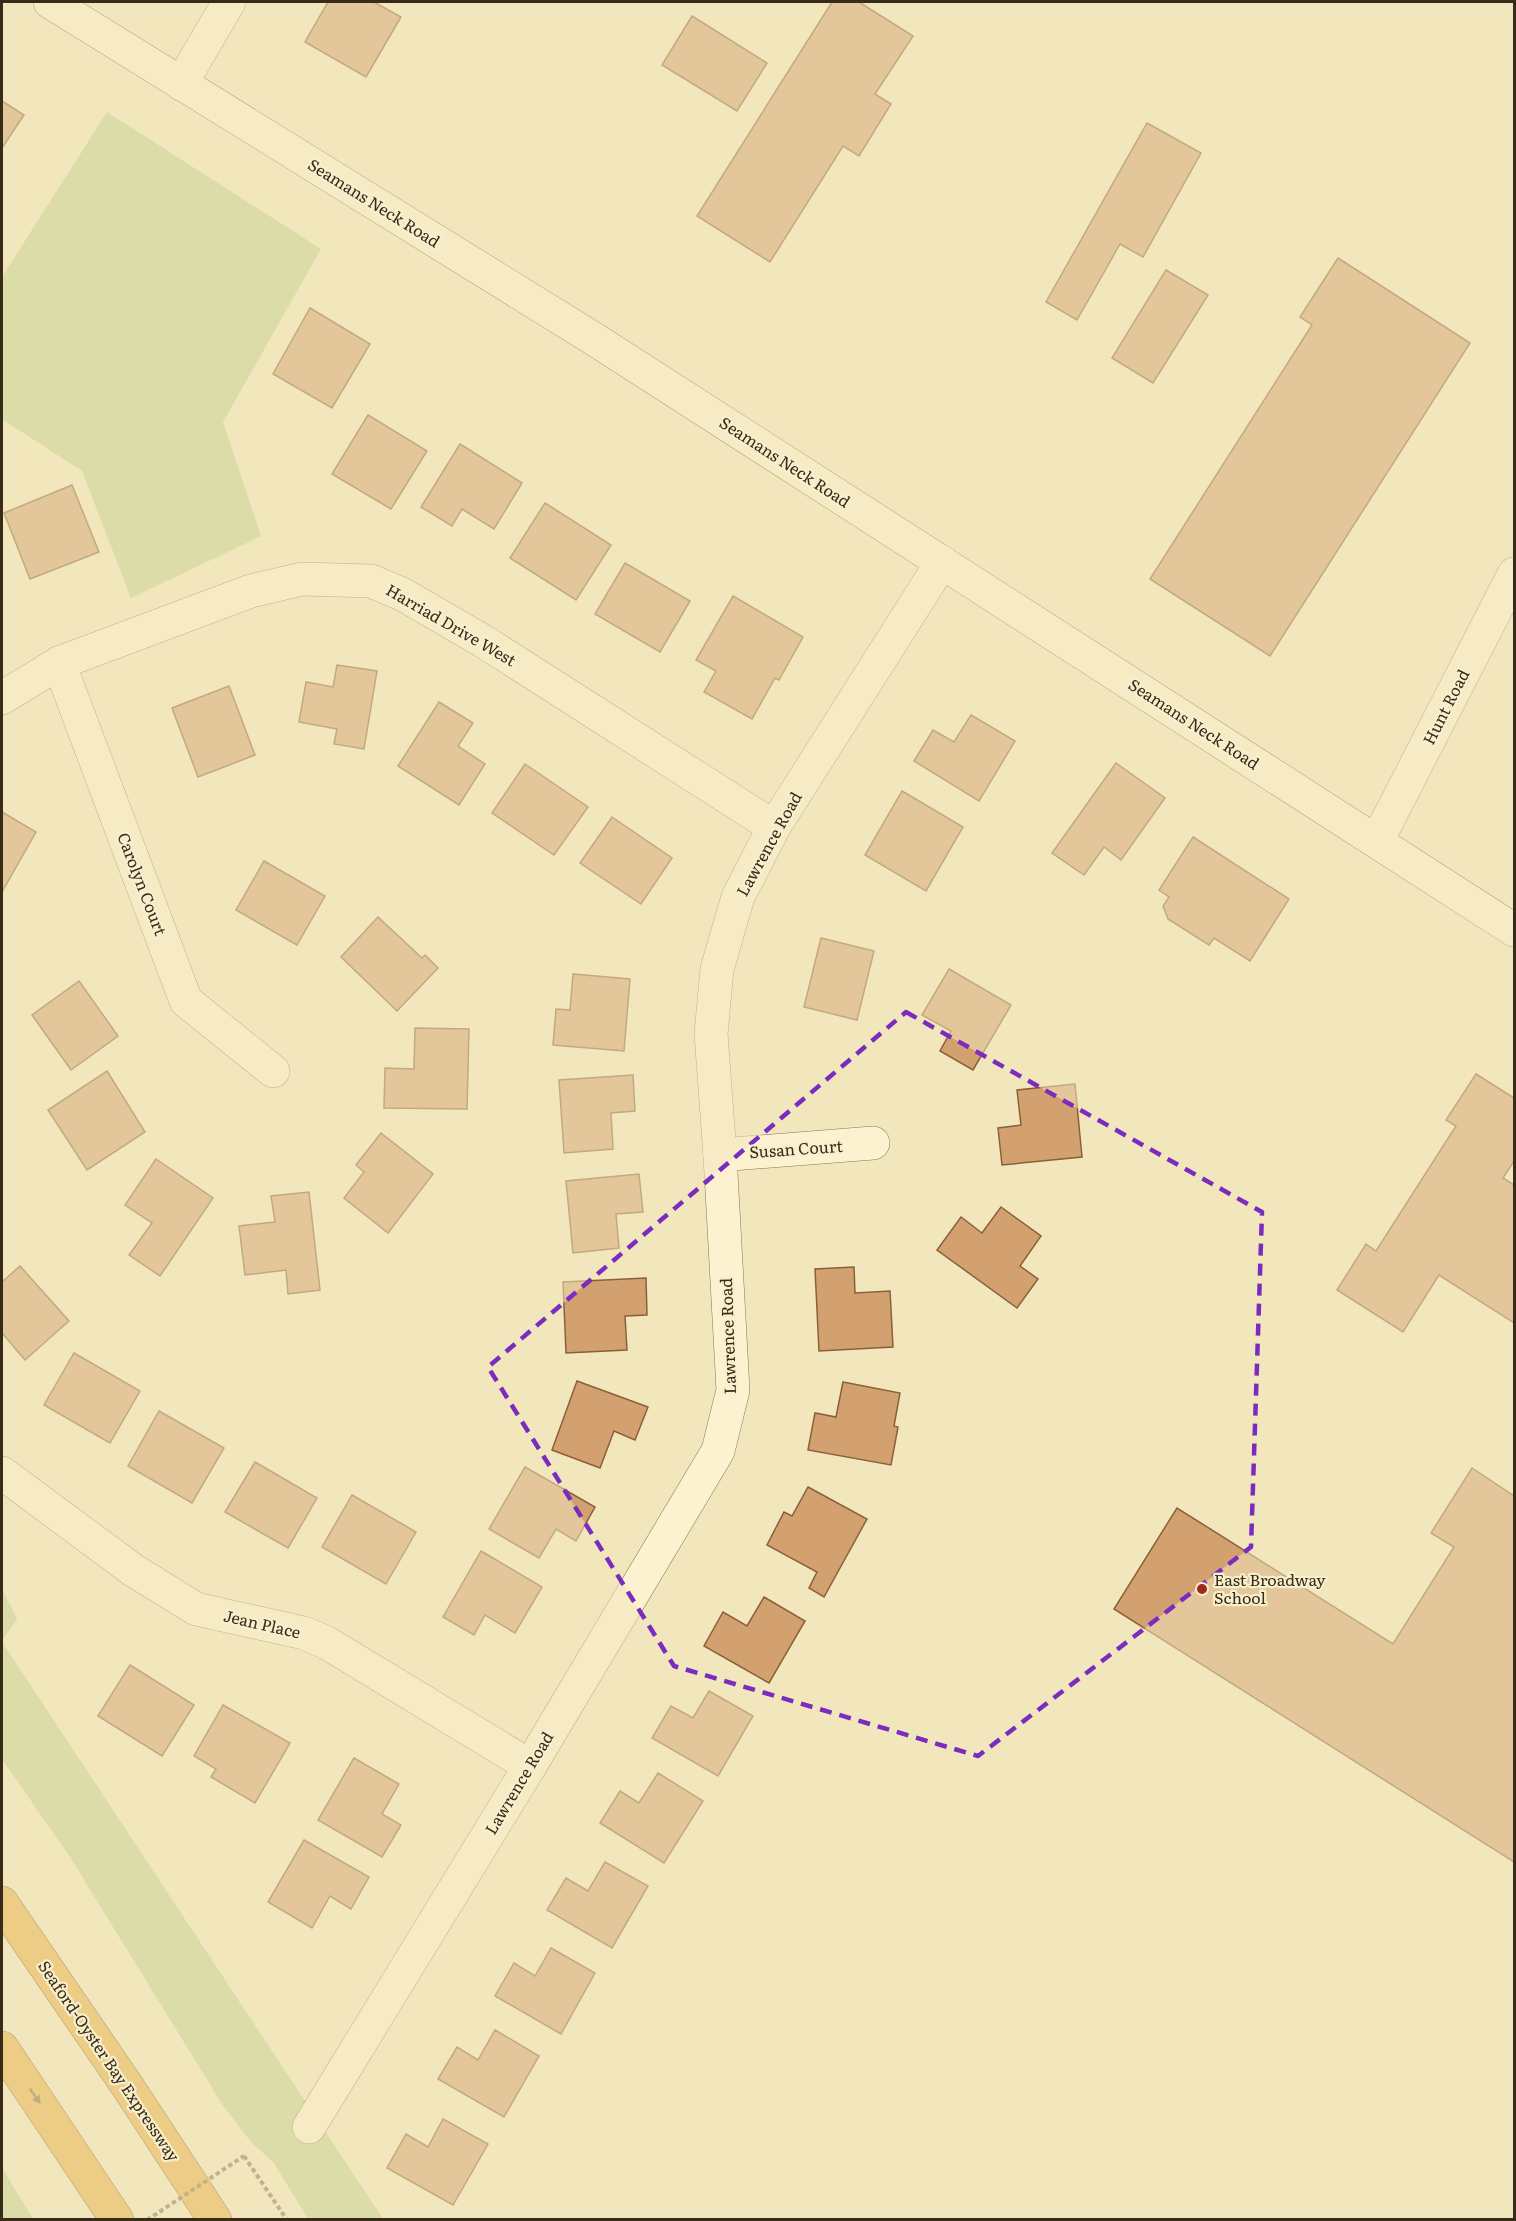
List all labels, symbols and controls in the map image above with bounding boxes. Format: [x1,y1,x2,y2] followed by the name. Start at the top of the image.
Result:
[304,152,445,253] street label: Seamans Neck Road
[715,410,856,513] street label: Seamans Neck Road
[382,577,521,671] street label: Harriad Drive West
[1416,664,1474,748] street label: Hunt Road
[1124,672,1265,775] street label: Seamans Neck Road
[729,787,807,900] street label: Lawrence Road
[112,829,174,939] street label: Carolyn Court
[748,1133,844,1163] street label: Susan Court
[713,1277,741,1395] street label: Lawrence Road
[1214,1567,1326,1609] place label: East Broadway School
[1195,1582,1209,1596] marker: East Broadway School
[221,1602,303,1644] street label: Jean Place
[478,1726,558,1838] street label: Lawrence Road
[33,1955,187,2166] street label: Seaford-Oyster Bay Expressway
[29,2087,41,2103] one-way arrow

